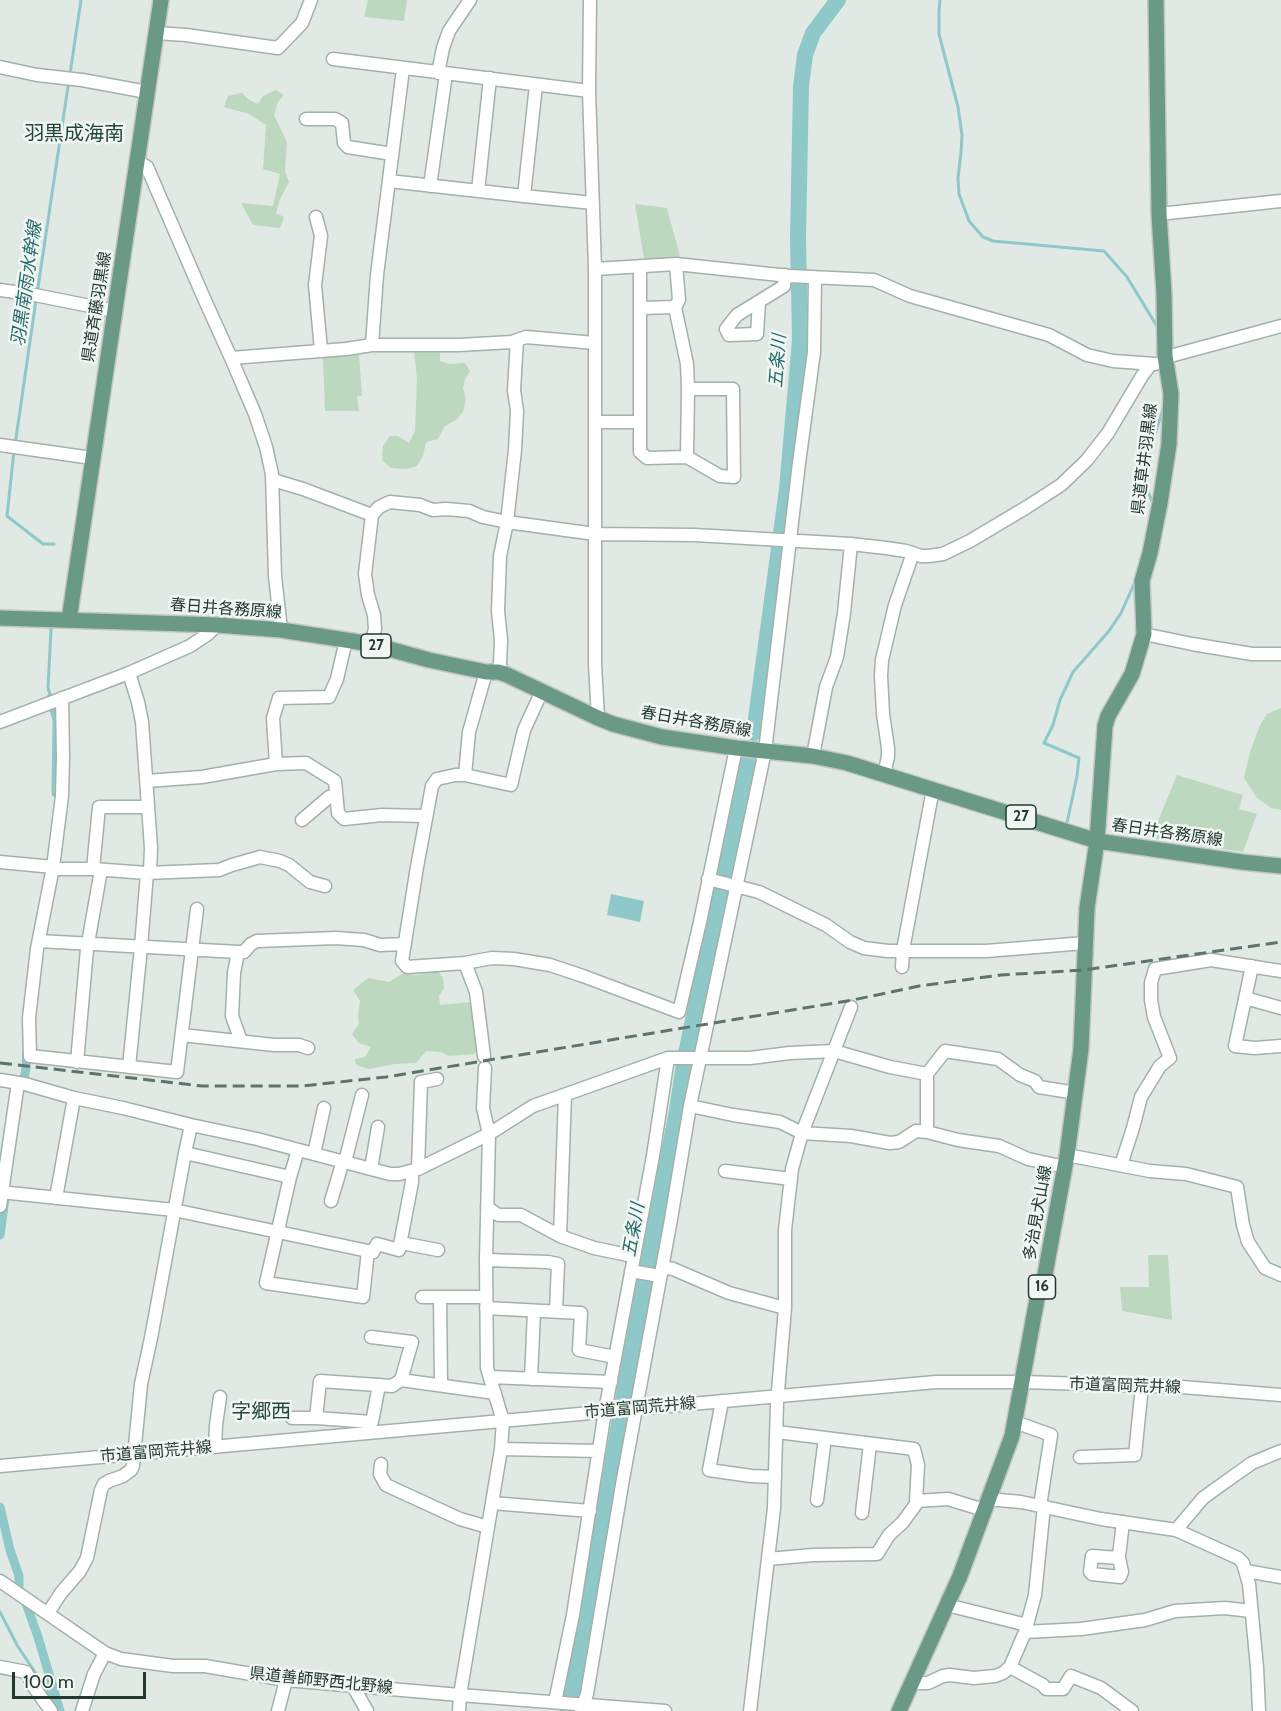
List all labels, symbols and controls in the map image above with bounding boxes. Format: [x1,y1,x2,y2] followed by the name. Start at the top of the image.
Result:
[24,122,124,146] district label: 羽黒成海南
[8,220,46,348] water label: 羽黒南雨水幹線
[79,250,115,364] street label: 県道斉藤羽黒線
[765,333,791,389] water label: 五条川
[1129,402,1161,516] street label: 県道草井羽黒線
[169,596,283,622] street label: 春日井各務原線
[361,634,391,658] road number: 27
[639,703,753,741] street label: 春日井各務原線
[1006,805,1036,829] road number: 27
[1110,816,1224,850] street label: 春日井各務原線
[1020,1164,1056,1262] street label: 多治見犬山線
[619,1202,649,1258] water label: 五条川
[1028,1275,1056,1299] road number: 16
[1069,1374,1181,1398] street label: 市道富岡荒井線
[583,1394,697,1422] street label: 市道富岡荒井線
[231,1400,291,1424] district label: 字郷西
[99,1438,213,1466] street label: 市道富岡荒井線
[15,1660,148,1698] scale bar
[248,1664,394,1698] street label: 県道善師野西北野線
[23,1671,74,1693] text: 100 m

